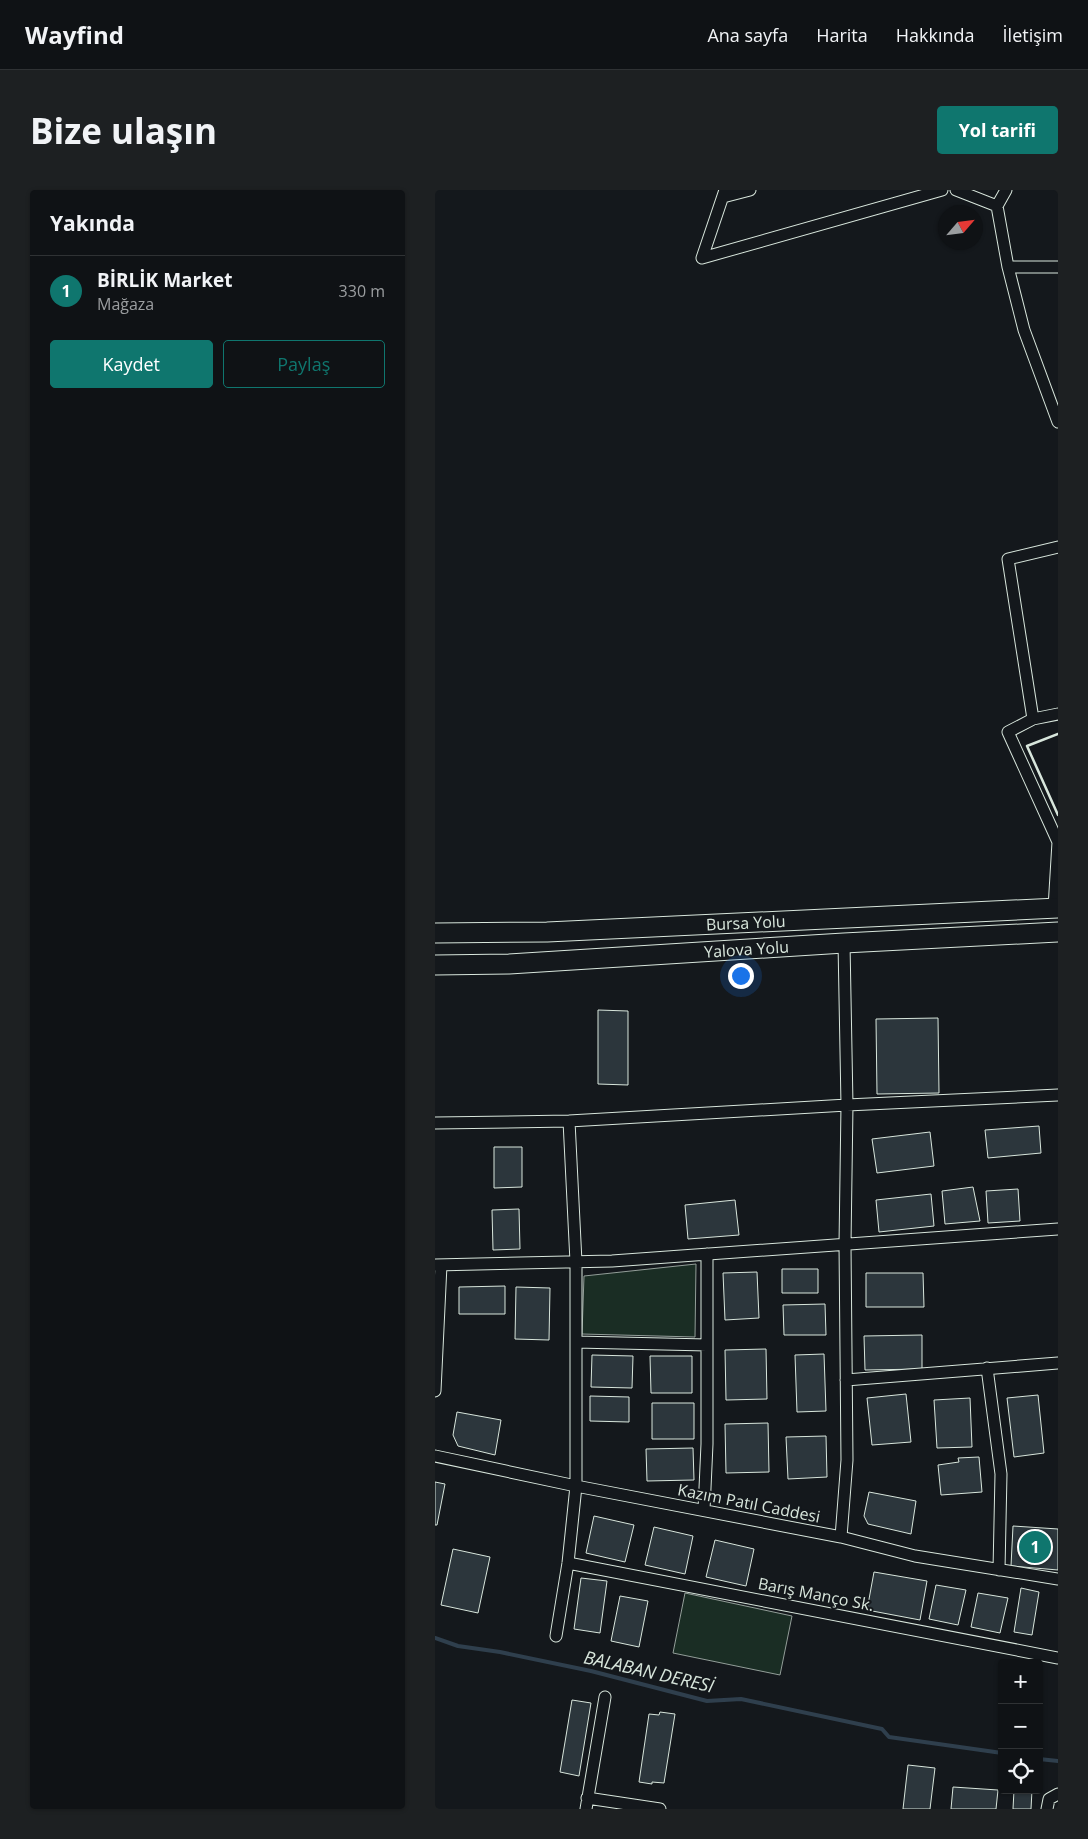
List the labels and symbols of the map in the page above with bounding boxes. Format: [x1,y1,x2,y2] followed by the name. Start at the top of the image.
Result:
[938,205,983,250] north arrow
[705,910,786,936] street label: Bursa Yolu
[703,935,790,963] street label: Yalova Yolu
[728,963,754,989] your location
[676,1478,822,1528] street label: Kazım Patıl Caddesi
[1019,1528,1051,1566] pin: 1
[756,1572,876,1616] street label: Barış Manço Sk.
[582,1644,717,1698] water label: BALABAN DERESİ

